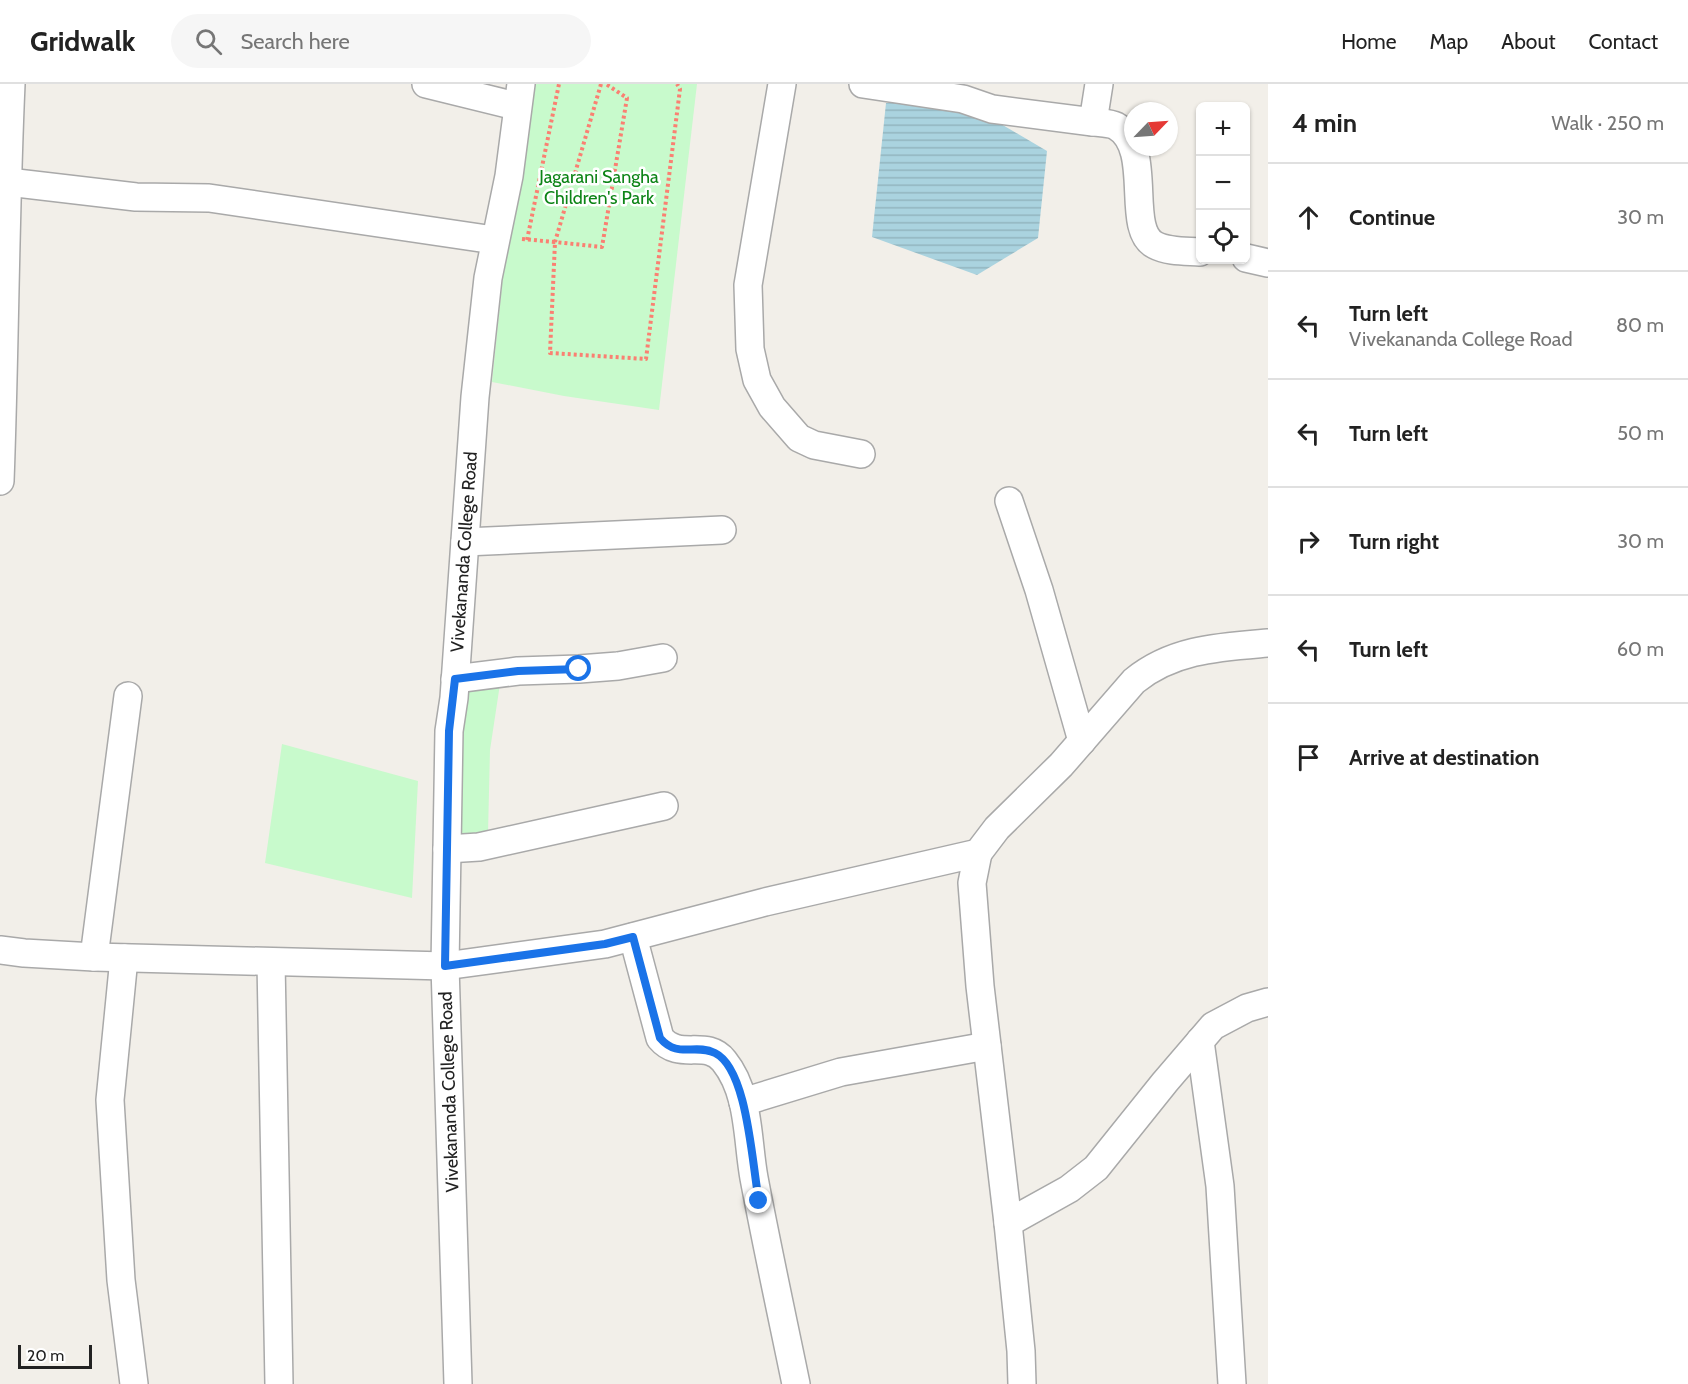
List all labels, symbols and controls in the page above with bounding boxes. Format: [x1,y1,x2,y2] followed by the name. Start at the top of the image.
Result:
[171,14,591,68] search box
[30,24,135,58] text: Gridwalk
[192,25,225,58] icon: search
[240,28,350,55] text: Search here
[1341,29,1397,54] text: Home
[1430,29,1468,54] text: Map
[1501,29,1555,54] text: About
[1588,29,1658,54] text: Contact
[1124,102,1178,156] north arrow
[1196,102,1250,264] map controls
[1196,102,1250,156] button: +
[1292,107,1357,139] text: 4 min
[1552,111,1664,135] text: Walk · 250 m
[1196,156,1250,210] button: −
[538,166,659,209] park label: Jagarani Sangha Children's Park
[1292,201,1325,234] icon: ahead
[1349,204,1435,231] text: Continue
[1617,205,1664,229] text: 30 m
[1196,210,1250,264] button: locate
[1349,300,1428,327] text: Turn left
[1292,309,1325,342] icon: left
[1616,313,1664,337] text: 80 m
[1349,327,1573,351] text: Vivekananda College Road
[1292,417,1325,450] icon: left
[1349,420,1428,447] text: Turn left
[1617,421,1664,445] text: 50 m
[446,451,482,653] street label: Vivekananda College Road
[1292,525,1325,558] icon: right
[1349,528,1439,555] text: Turn right
[1617,529,1664,553] text: 30 m
[1292,633,1325,666] icon: left
[1349,636,1428,663] text: Turn left
[1617,637,1664,661] text: 60 m
[565,655,591,681] route start
[1292,741,1325,774] icon: arrive
[1349,744,1539,771] text: Arrive at destination
[434,991,464,1193] street label: Vivekananda College Road
[745,1187,771,1213] route end
[18,1342,92,1370] scale bar
[27,1346,64,1365] text: 20 m

